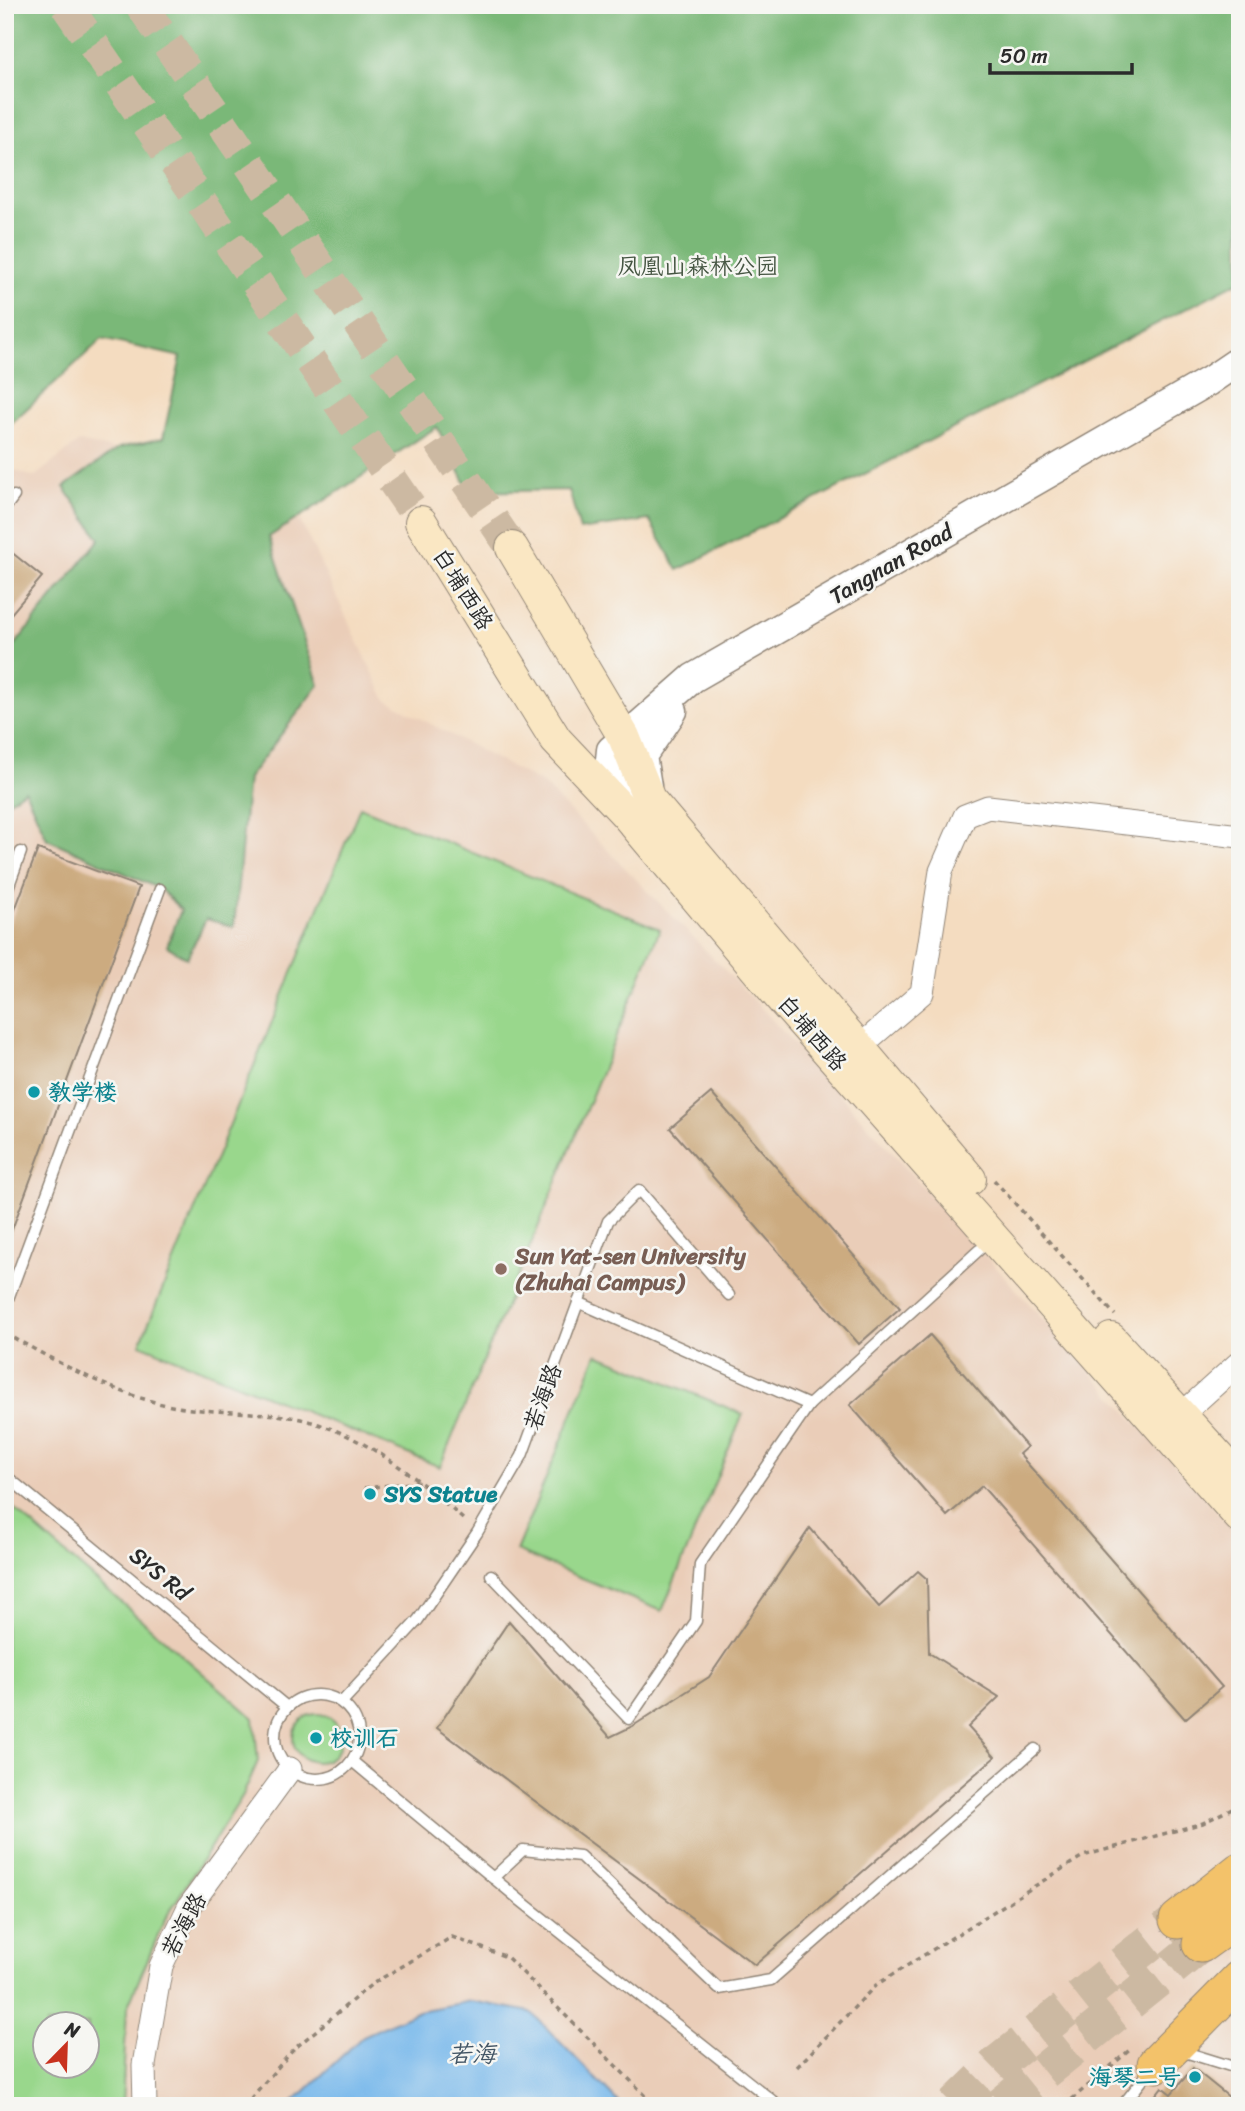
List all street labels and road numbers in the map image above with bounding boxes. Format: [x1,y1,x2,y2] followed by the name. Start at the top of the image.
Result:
[821,511,963,616] street label: Tangnan Road
[421,539,505,639] street label: 白埔西路
[766,985,858,1081] street label: 白埔西路
[512,1358,574,1436] street label: 若海路
[120,1536,202,1613] street label: SYS Rd
[150,1885,218,1965] street label: 若海路

